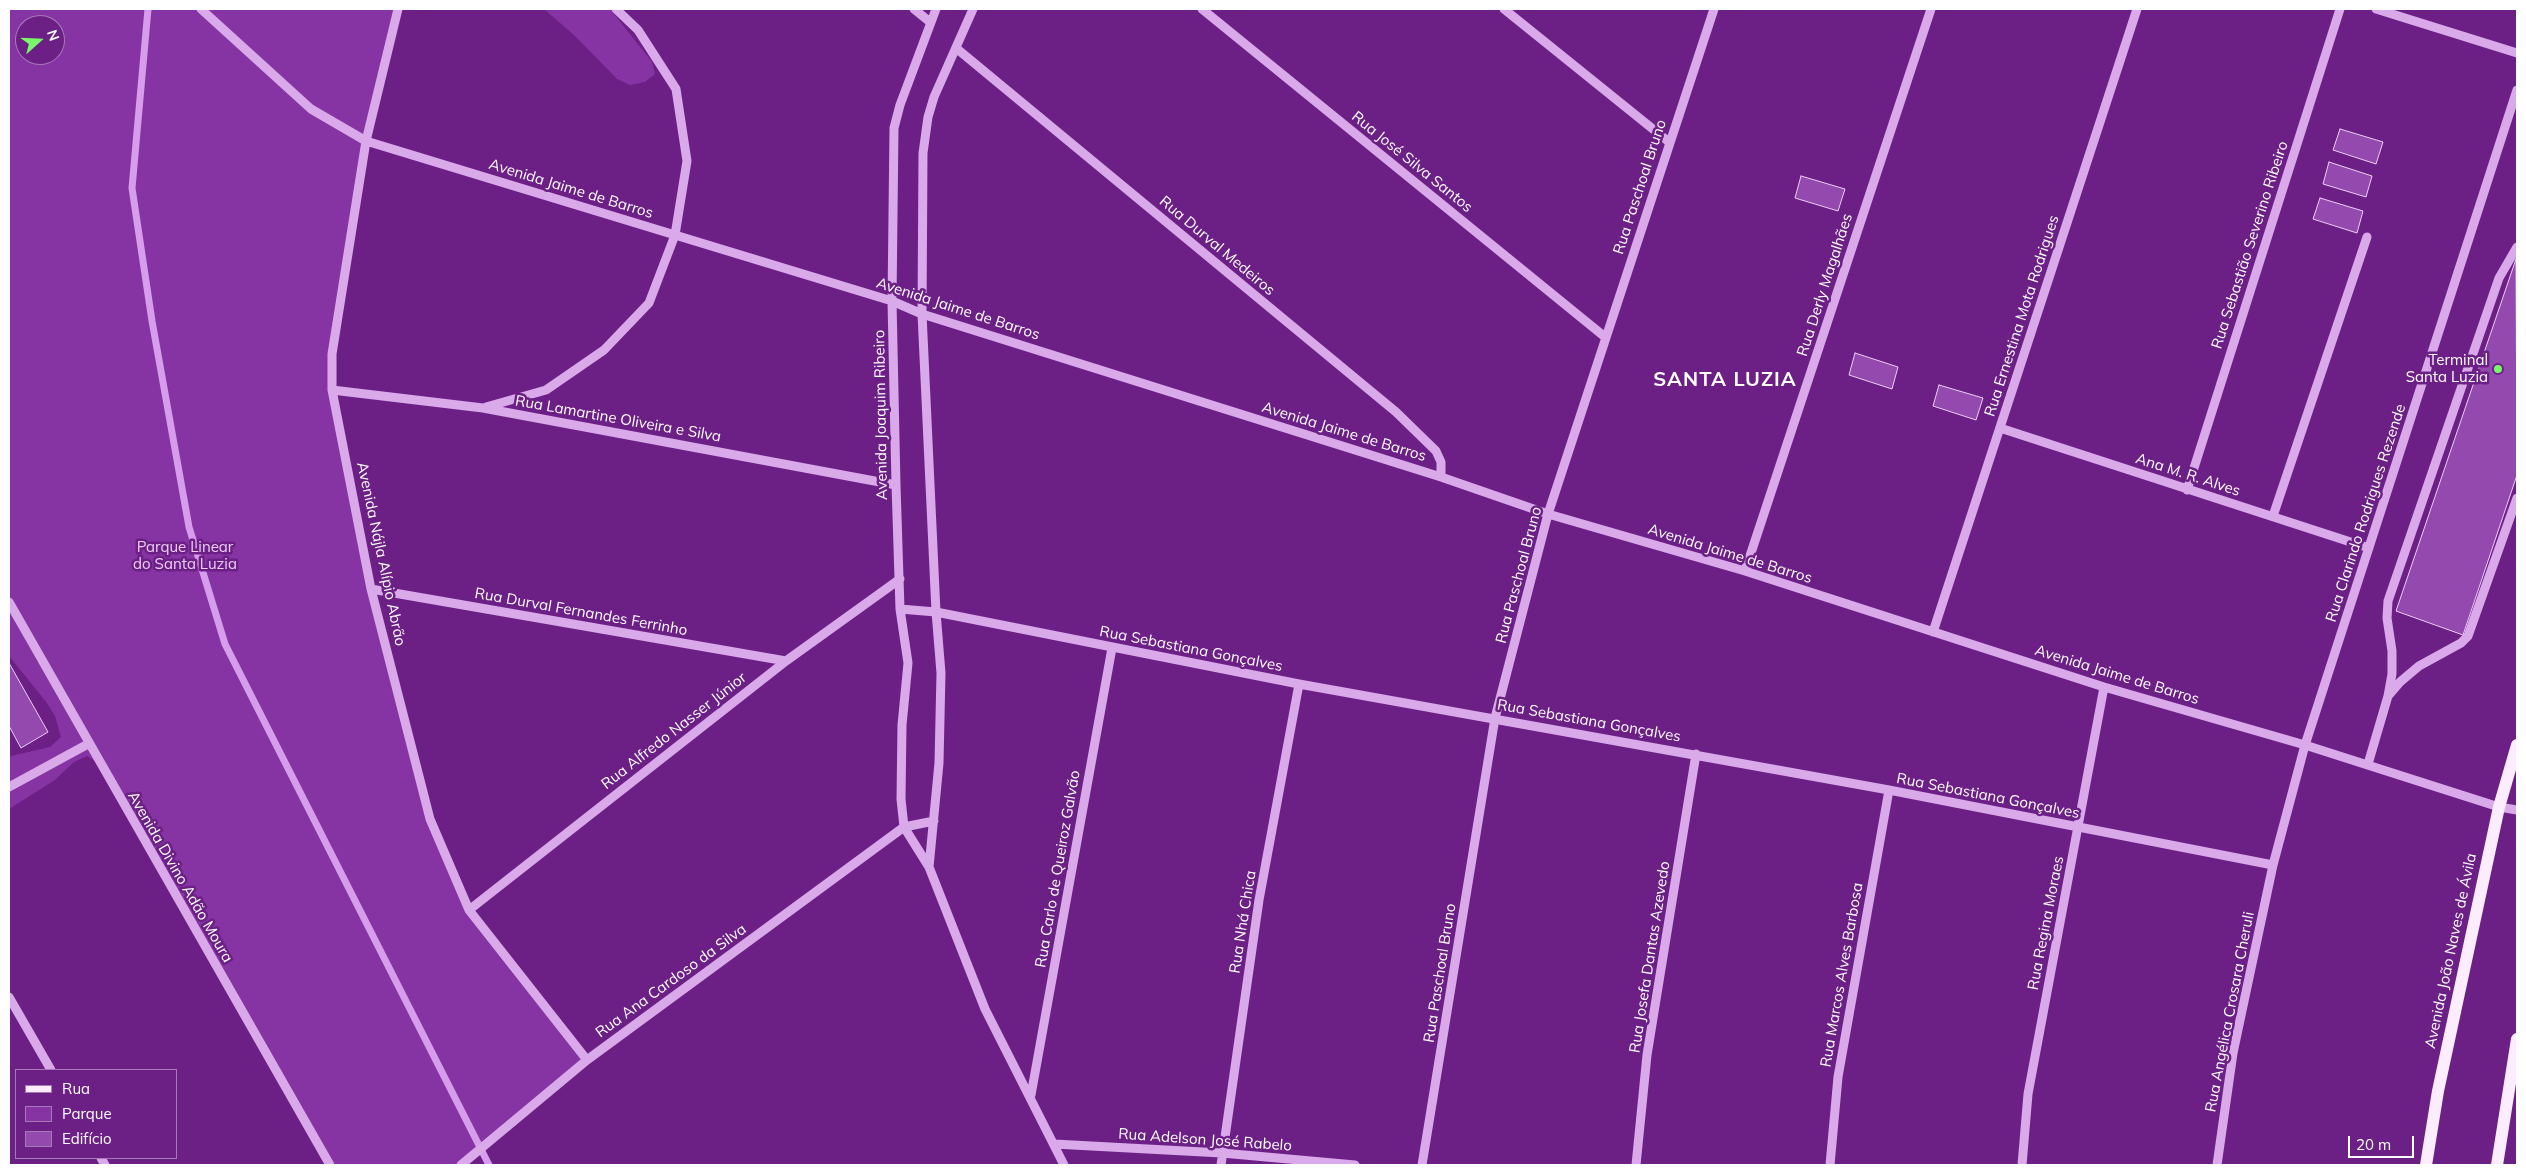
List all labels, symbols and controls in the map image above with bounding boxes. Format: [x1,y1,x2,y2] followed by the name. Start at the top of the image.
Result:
[15,15,65,65] north arrow
[43,27,63,43] text: N
[1348,108,1476,216] street label: Rua José Silva Santos
[1610,117,1670,257] street label: Rua Paschoal Bruno
[2208,139,2292,351] street label: Rua Sebastião Severino Ribeiro
[487,155,655,223] street label: Avenida Jaime de Barros
[1156,192,1278,300] street label: Rua Durval Medeiros
[1793,211,1857,359] street label: Rua Derly Magalhães
[1981,213,2063,419] street label: Rua Ernestina Mota Rodrigues
[874,274,1042,344] street label: Avenida Jaime de Barros
[871,330,891,500] street label: Avenida Joaquim Ribeiro
[2406,351,2488,386] place label: Terminal Santa Luzia
[2492,363,2504,375] marker: Terminal Santa Luzia
[1652,368,1798,392] district label: SANTA LUZIA
[514,392,722,446] street label: Rua Lamartine Oliveira e Silva
[1260,398,1428,466] street label: Avenida Jaime de Barros
[2322,402,2410,624] street label: Rua Clarindo Rodrigues Rezende
[2133,450,2243,500] street label: Ana M. R. Alves
[353,460,409,648] street label: Avenida Nájla Alípio Abrão
[1492,505,1546,645] street label: Rua Paschoal Bruno
[1646,520,1814,588] street label: Avenida Jaime de Barros
[133,538,237,573] park label: Parque Linear do Santa Luzia
[473,584,689,640] street label: Rua Durval Fernandes Ferrinho
[1098,622,1284,676] street label: Rua Sebastiana Gonçalves
[2033,641,2201,709] street label: Avenida Jaime de Barros
[598,669,750,793] street label: Rua Alfredo Nasser Júnior
[1496,696,1682,746] street label: Rua Sebastiana Gonçalves
[1032,769,1084,969] street label: Rua Carlo de Queiroz Galvão
[1895,769,2081,823] street label: Rua Sebastiana Gonçalves
[124,788,236,966] street label: Avenida Divino Adão Moura
[2421,852,2481,1050] street label: Avenida João Naves de Ávila
[2024,855,2068,991] street label: Rua Regina Moraes
[1626,860,1674,1054] street label: Rua Josefa Dantas Azevedo
[1226,869,1260,975] street label: Rua Nhá Chica
[1817,881,1867,1069] street label: Rua Marcos Alves Barbosa
[1420,902,1460,1044] street label: Rua Paschoal Bruno
[2202,910,2258,1114] street label: Rua Angélica Crosara Cheruli
[592,920,750,1042] street label: Rua Ana Cardoso da Silva
[15,1069,178,1159] legend
[62,1079,90,1098] text: Rua
[62,1104,112,1123] text: Parque
[1118,1125,1292,1155] street label: Rua Adelson José Rabelo
[2351,1126,2417,1158] scale bar
[62,1129,112,1148] text: Edifício
[2356,1135,2391,1154] text: 20 m

